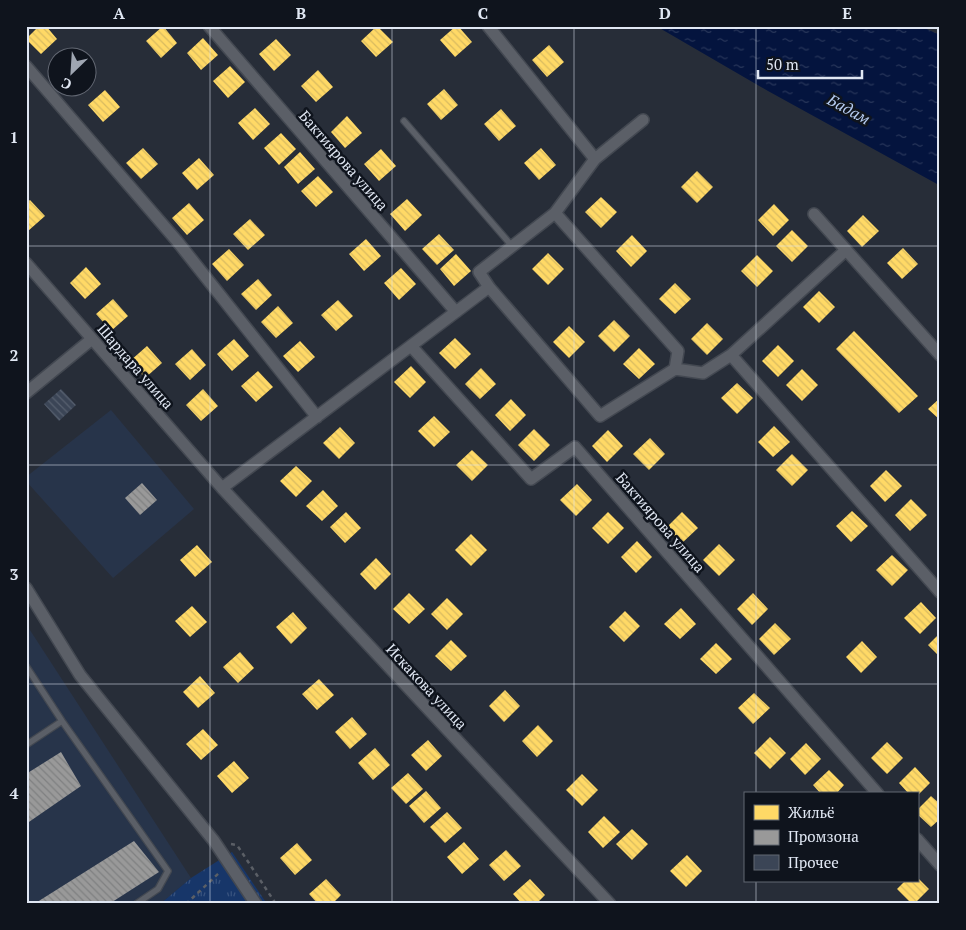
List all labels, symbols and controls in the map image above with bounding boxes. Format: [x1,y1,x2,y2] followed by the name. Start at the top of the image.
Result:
[113,2,125,24] text: A
[296,2,306,24] text: B
[478,2,488,24] text: C
[659,2,671,24] text: D
[842,2,852,24] text: E
[48,48,98,98] north arrow
[758,48,862,80] scale bar
[766,54,799,74] text: 50 m
[58,74,74,95] text: С
[823,88,874,130] water label: Бадам
[295,106,393,215] street label: Бактиярова улица
[9,126,19,148] text: 1
[93,319,179,413] street label: Шардара улица
[9,344,19,366] text: 2
[612,468,710,577] street label: Бактиярова улица
[9,563,19,585] text: 3
[382,639,472,734] street label: Искакова улица
[9,782,19,804] text: 4
[744,792,918,882] legend
[788,802,835,822] text: Жильё
[788,826,859,846] text: Промзона
[788,852,839,872] text: Прочее

